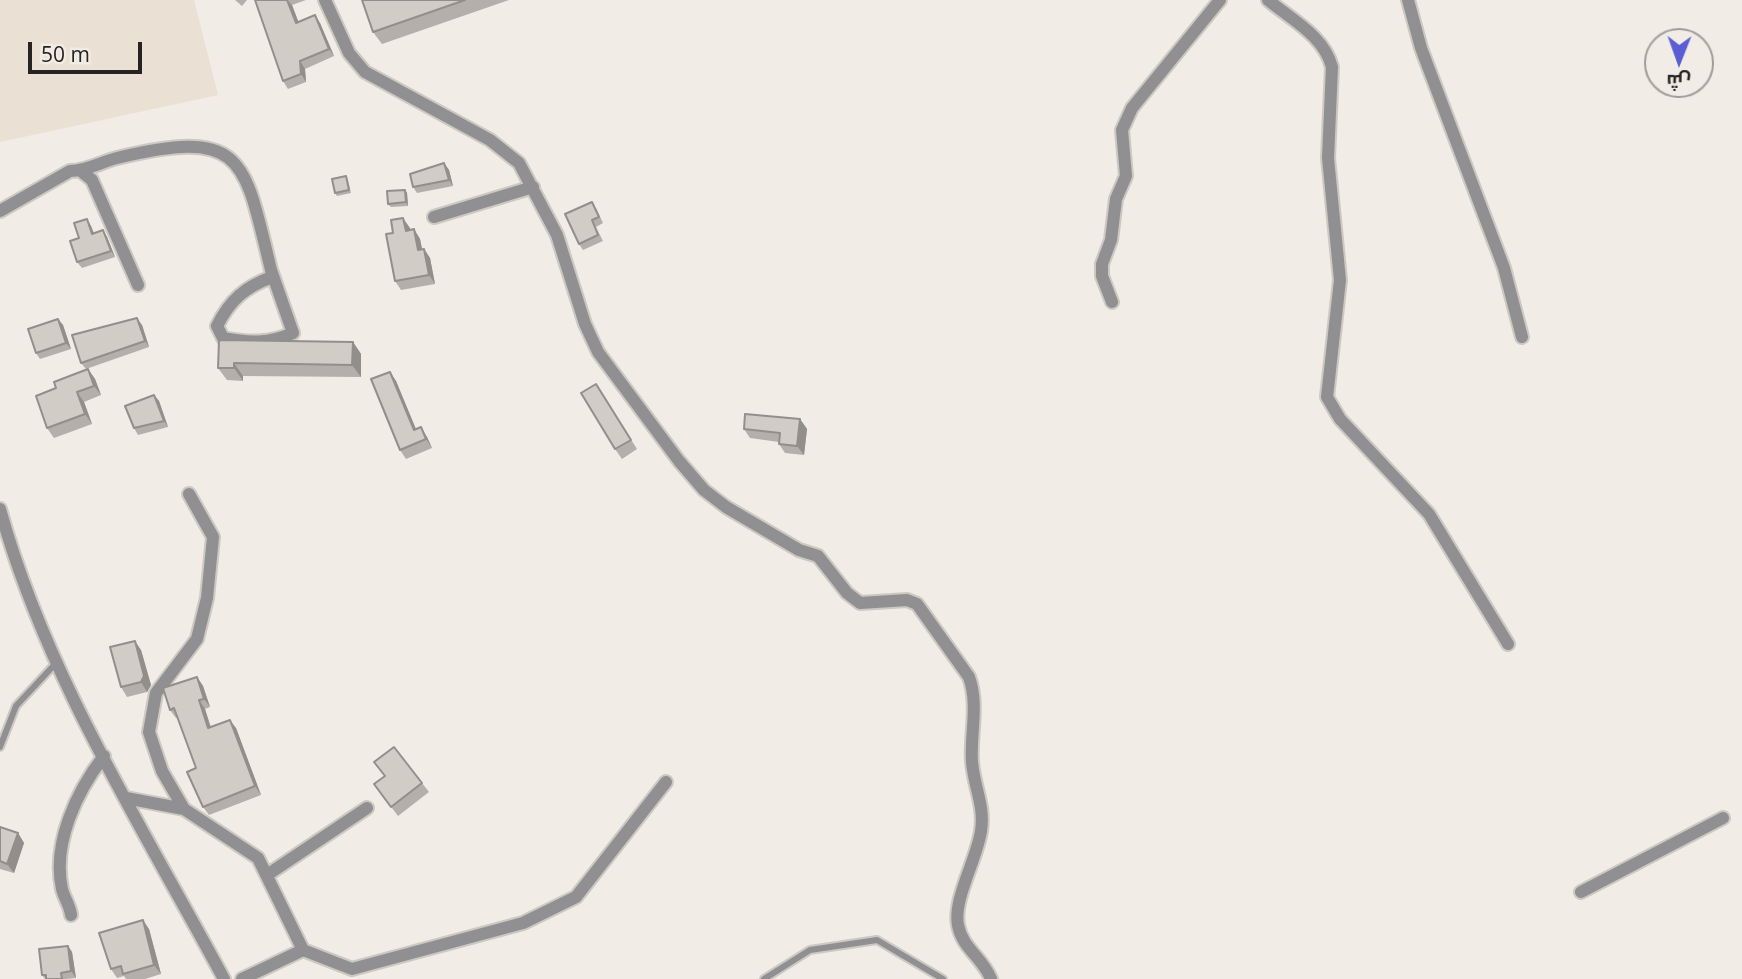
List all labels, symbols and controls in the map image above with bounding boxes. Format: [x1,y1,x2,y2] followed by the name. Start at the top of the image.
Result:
[32,28,145,72] scale bar
[1644,28,1714,98] north arrow
[41,40,90,68] text: 50 m
[1666,69,1691,95] text: ش

